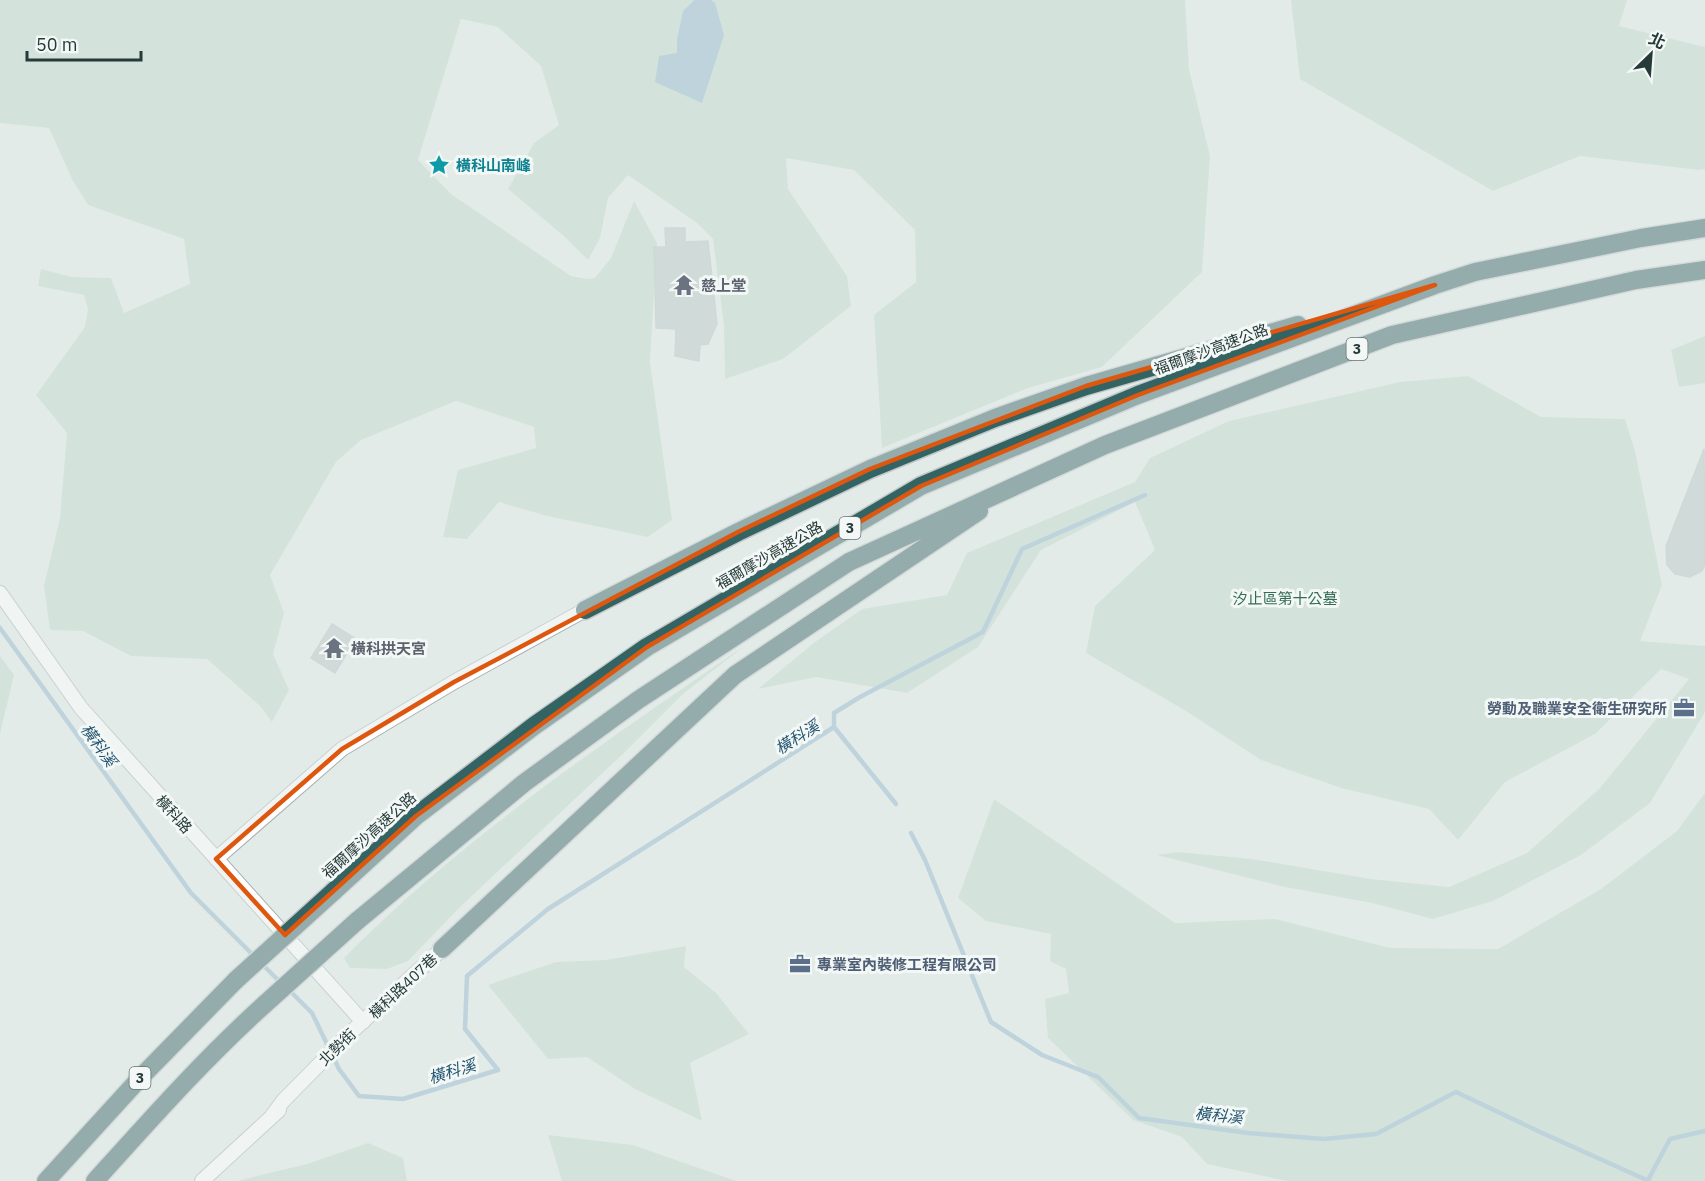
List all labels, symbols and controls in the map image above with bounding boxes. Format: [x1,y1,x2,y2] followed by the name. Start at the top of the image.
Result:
[27,24,141,62] scale bar
[1621,24,1681,84] north arrow
[1646,28,1669,53] text: 北
[36,33,78,56] text: 50 m
[427,153,451,177] place icon: 橫科山南峰
[456,156,531,175] place label: 橫科山南峰
[672,273,696,297] temple icon: 慈上堂
[701,276,746,295] place label: 慈上堂
[1151,320,1271,378] street label: 福爾摩沙高速公路
[1346,338,1368,360] road number: 3
[712,517,826,593] street label: 福爾摩沙高速公路
[840,517,860,539] road number: 3
[1232,589,1338,608] park label: 汐止區第十公墓
[322,636,346,660] temple icon: 橫科拱天宮
[351,639,426,658] place label: 橫科拱天宮
[1672,696,1696,720] office icon: 勞動及職業安全衛生研究所
[1487,699,1667,718] place label: 勞動及職業安全衛生研究所
[771,715,824,758] water label: 橫科溪
[77,720,122,772] water label: 橫科溪
[318,788,420,882] street label: 福爾摩沙高速公路
[152,791,196,837] street label: 橫科路
[365,949,441,1023] street label: 橫科路407巷
[788,952,812,976] office icon: 專業室內裝修工程有限公司
[817,955,997,974] place label: 專業室內裝修工程有限公司
[314,1025,360,1069] street label: 北勢街
[426,1054,480,1088] water label: 橫科溪
[130,1067,150,1089] road number: 3
[1194,1103,1246,1128] water label: 橫科溪

